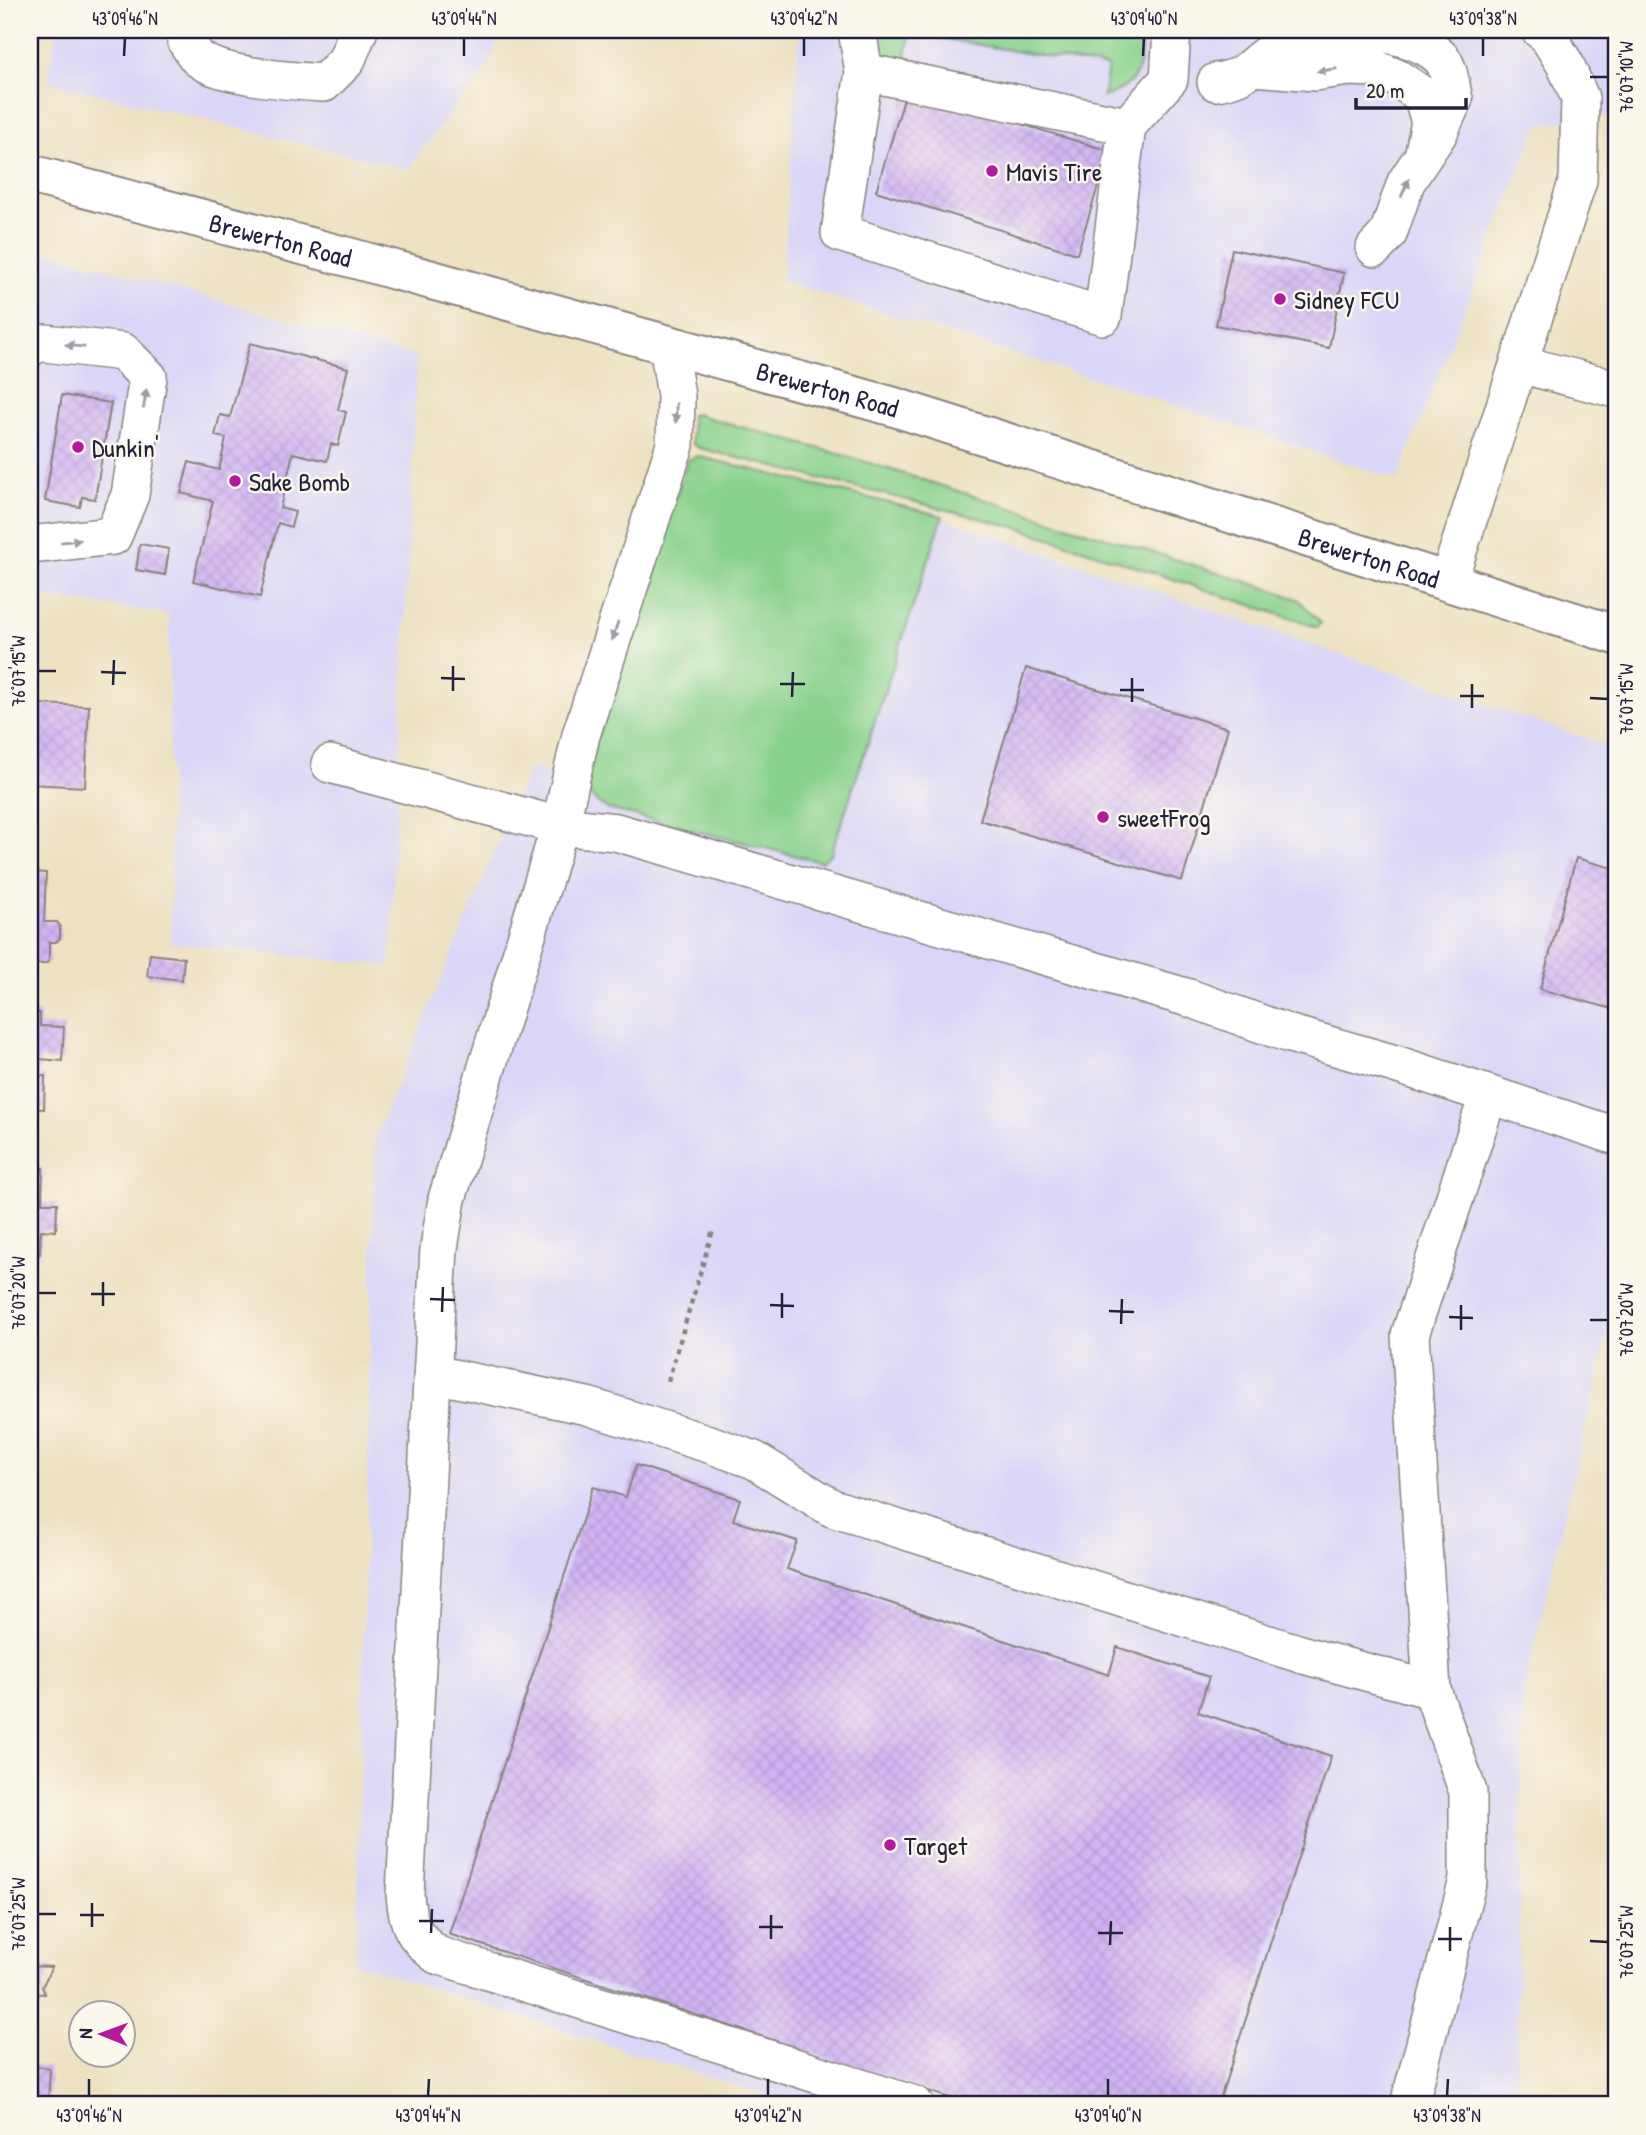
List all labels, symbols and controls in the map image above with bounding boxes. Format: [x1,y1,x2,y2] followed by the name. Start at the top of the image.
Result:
[92,6,158,31] text: 43°09'46"N
[431,6,497,31] text: 43°09'44"N
[771,6,837,31] text: 43°09'42"N
[1111,6,1177,31] text: 43°09'40"N
[1449,6,1517,31] text: 43°09'38"N
[1614,41,1639,113] text: 76°07'10"W
[1315,65,1337,76] one-way arrow
[1356,66,1466,110] scale bar
[1366,76,1404,105] text: 20 m
[1006,154,1102,189] place label: Mavis Tire
[984,163,1000,179] marker: Mavis Tire
[1399,178,1411,198] one-way arrow
[206,204,356,275] street label: Brewerton Road
[1294,282,1399,317] place label: Sidney FCU
[1272,291,1288,307] marker: Sidney FCU
[63,340,85,351] one-way arrow
[753,352,903,425] street label: Brewerton Road
[139,388,150,410] one-way arrow
[670,402,681,424] one-way arrow
[92,430,159,465] place label: Dunkin'
[70,439,86,455] marker: Dunkin'
[249,464,350,499] place label: Sake Bomb
[227,473,243,489] marker: Sake Bomb
[1294,518,1444,596] street label: Brewerton Road
[60,535,82,546] one-way arrow
[609,620,620,641] one-way arrow
[6,636,31,706] text: 76°07'15"W
[1614,664,1639,734] text: 76°07'15"W
[1117,800,1211,835] place label: sweetFrog
[1095,809,1111,825] marker: sweetFrog
[6,1256,31,1330] text: 76°07'20"W
[1614,1283,1639,1357] text: 76°07'20"W
[904,1828,968,1863] place label: Target
[882,1837,898,1853] marker: Target
[6,1878,31,1950] text: 76°07'25"W
[1614,1906,1639,1978] text: 76°07'25"W
[66,1998,136,2068] north arrow
[72,2028,98,2039] text: N
[56,2103,122,2128] text: 43°09'46"N
[395,2103,461,2128] text: 43°09'44"N
[735,2103,801,2128] text: 43°09'42"N
[1075,2103,1141,2128] text: 43°09'40"N
[1413,2103,1481,2128] text: 43°09'38"N

